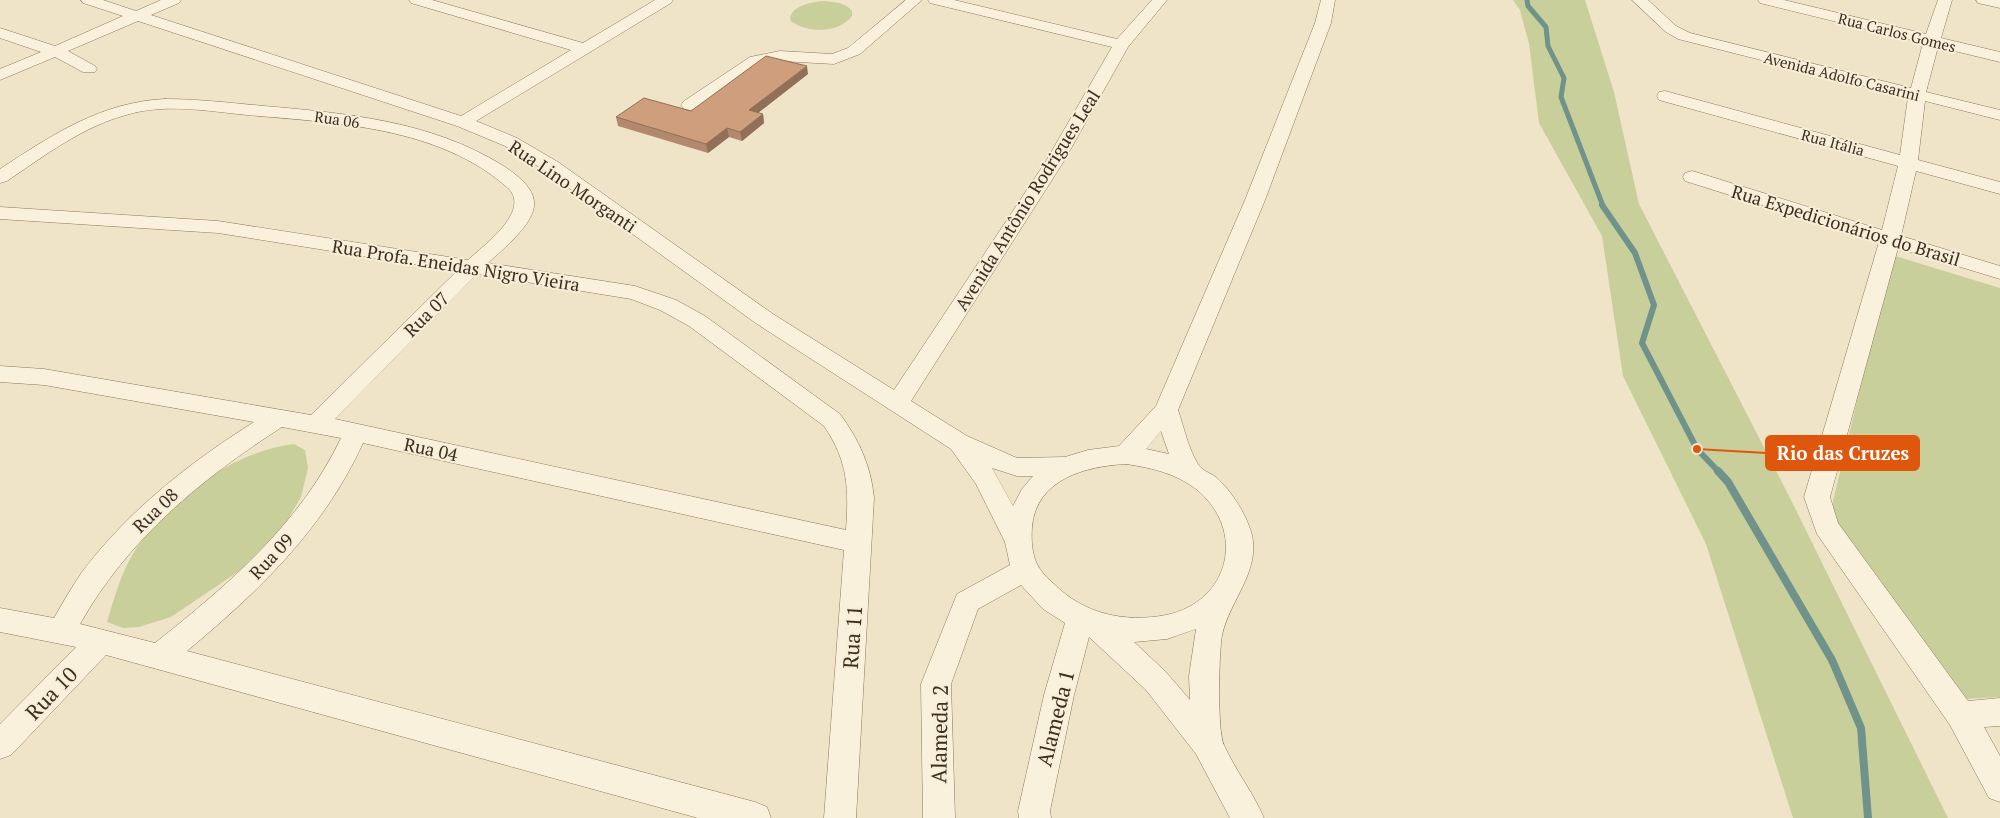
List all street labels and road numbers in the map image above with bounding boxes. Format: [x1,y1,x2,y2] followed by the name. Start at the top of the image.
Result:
[1836,8,1958,56] street label: Rua Carlos Gomes
[1762,47,1922,105] street label: Avenida Adolfo Casarini
[949,85,1105,315] street label: Avenida Antônio Rodrigues Leal
[313,106,361,132] street label: Rua 06
[1799,124,1867,160] street label: Rua Itália
[504,134,642,238] street label: Rua Lino Morganti
[1729,179,1963,271] street label: Rua Expedicionários do Brasil
[330,234,582,296] street label: Rua Profa. Eneidas Nigro Vieira
[398,286,454,342] street label: Rua 07
[402,432,461,466] street label: Rua 04
[127,482,183,538] street label: Rua 08
[244,528,298,584] street label: Rua 09
[836,604,868,670] street label: Rua 11
[19,660,83,726] street label: Rua 10
[1029,667,1081,769] street label: Alameda 1
[924,685,954,783] street label: Alameda 2

